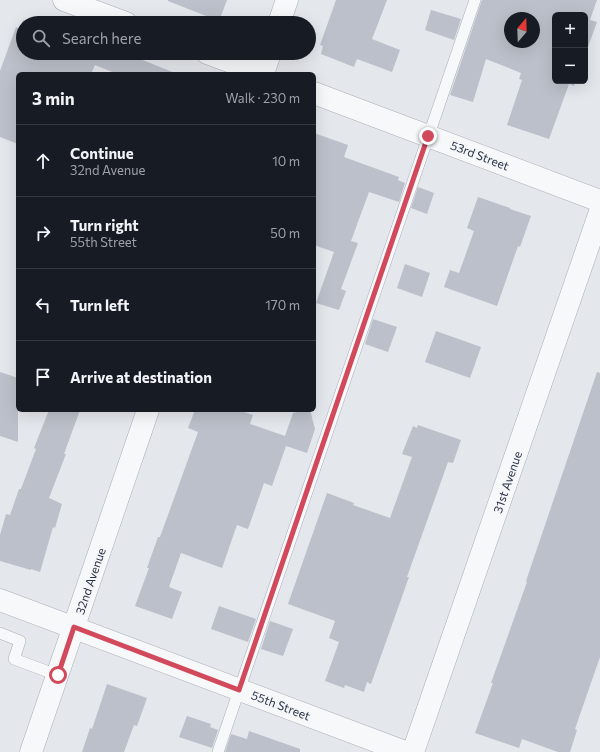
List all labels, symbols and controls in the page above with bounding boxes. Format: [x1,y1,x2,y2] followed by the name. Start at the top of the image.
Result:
[504,12,540,48] north arrow
[552,12,588,84] map controls
[552,12,588,48] button: +
[16,16,316,60] search box
[30,27,52,49] icon: search
[62,29,141,47] text: Search here
[552,48,588,84] button: −
[32,88,75,109] text: 3 min
[225,90,300,106] text: Walk · 230 m
[419,127,437,145] route end
[449,137,511,173] street label: 53rd Street
[70,144,134,162] text: Continue
[32,150,54,172] icon: ahead
[272,153,300,169] text: 10 m
[70,162,145,178] text: 32nd Avenue
[70,216,139,234] text: Turn right
[32,222,54,244] icon: right
[270,225,300,241] text: 50 m
[70,234,137,250] text: 55th Street
[32,294,54,316] icon: left
[70,296,129,314] text: Turn left
[265,297,300,313] text: 170 m
[32,366,54,388] icon: arrive
[70,368,212,386] text: Arrive at destination
[490,449,524,515] street label: 31st Avenue
[72,546,108,616] street label: 32nd Avenue
[49,666,67,684] route start
[250,687,312,723] street label: 55th Street

